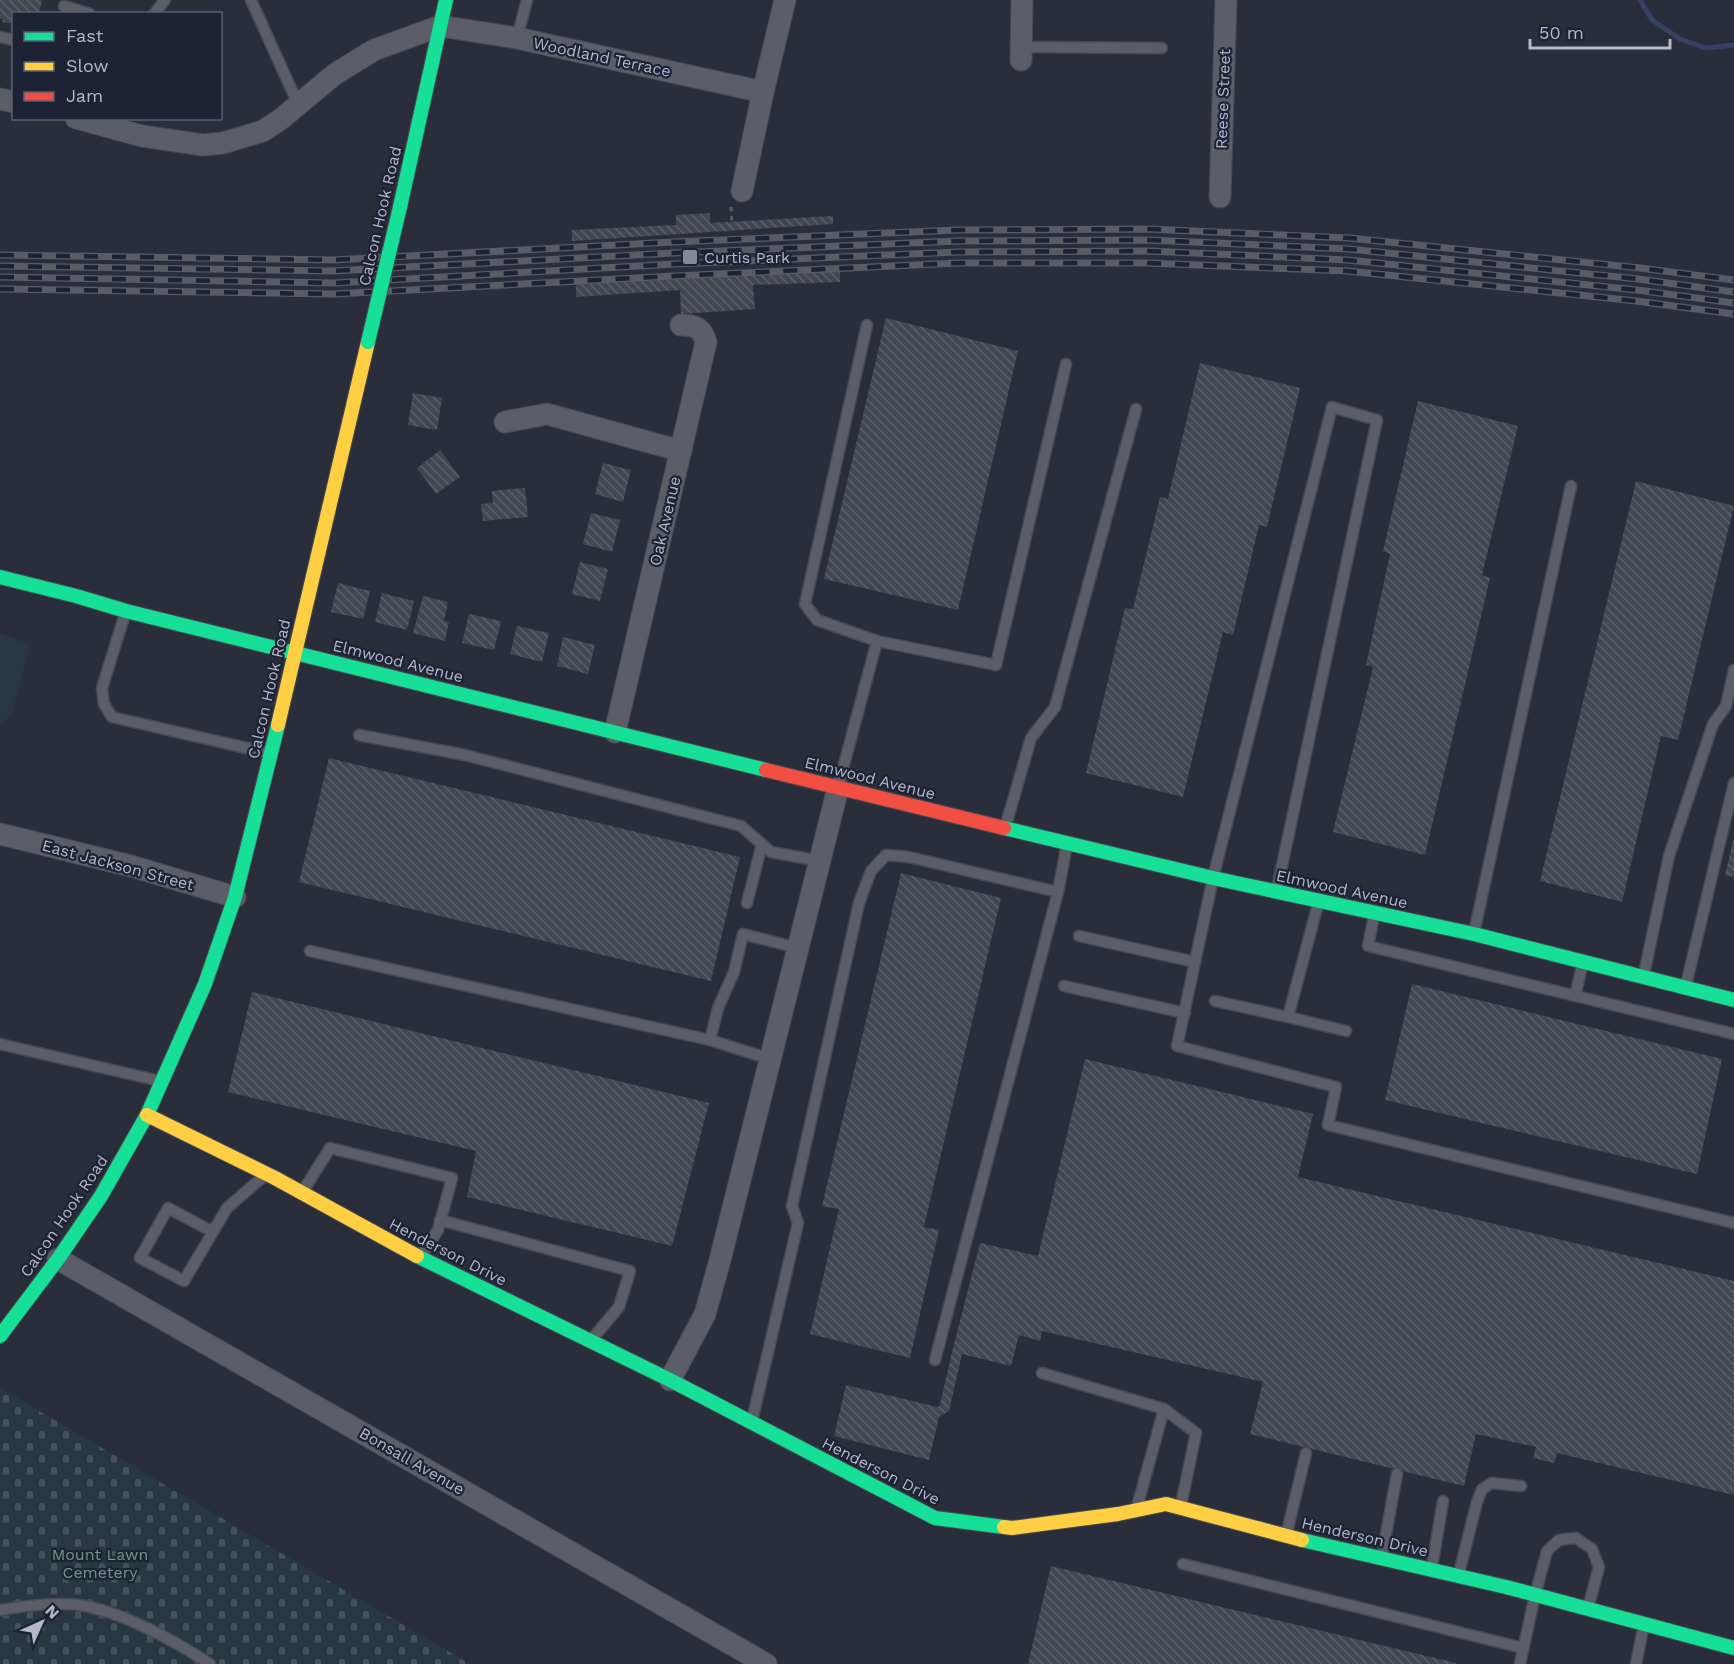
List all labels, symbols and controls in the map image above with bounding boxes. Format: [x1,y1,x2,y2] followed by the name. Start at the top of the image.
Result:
[12,12,222,120] legend
[1530,12,1670,50] scale bar
[1539,22,1584,43] text: 50 m
[66,25,104,46] text: Fast
[531,33,673,81] street label: Woodland Terrace
[1212,48,1234,149] street label: Reese Street
[66,55,109,76] text: Slow
[66,85,103,106] text: Jam
[355,144,405,288] street label: Calcon Hook Road
[681,248,699,266] marker: Curtis Park
[704,248,790,267] place label: Curtis Park
[645,474,685,568] street label: Oak Avenue
[244,617,294,761] street label: Calcon Hook Road
[331,636,465,686] street label: Elmwood Avenue
[803,753,937,803] street label: Elmwood Avenue
[40,836,196,895] street label: East Jackson Street
[1274,866,1410,912] street label: Elmwood Avenue
[16,1151,112,1281] street label: Calcon Hook Road
[386,1214,510,1290] street label: Henderson Drive
[356,1423,468,1499] street label: Bonsall Avenue
[819,1433,943,1509] street label: Henderson Drive
[1300,1513,1430,1561] street label: Henderson Drive
[52,1545,148,1582] park label: Mount Lawn Cemetery
[12,1592,72,1652] north arrow
[41,1601,63,1623] text: N

